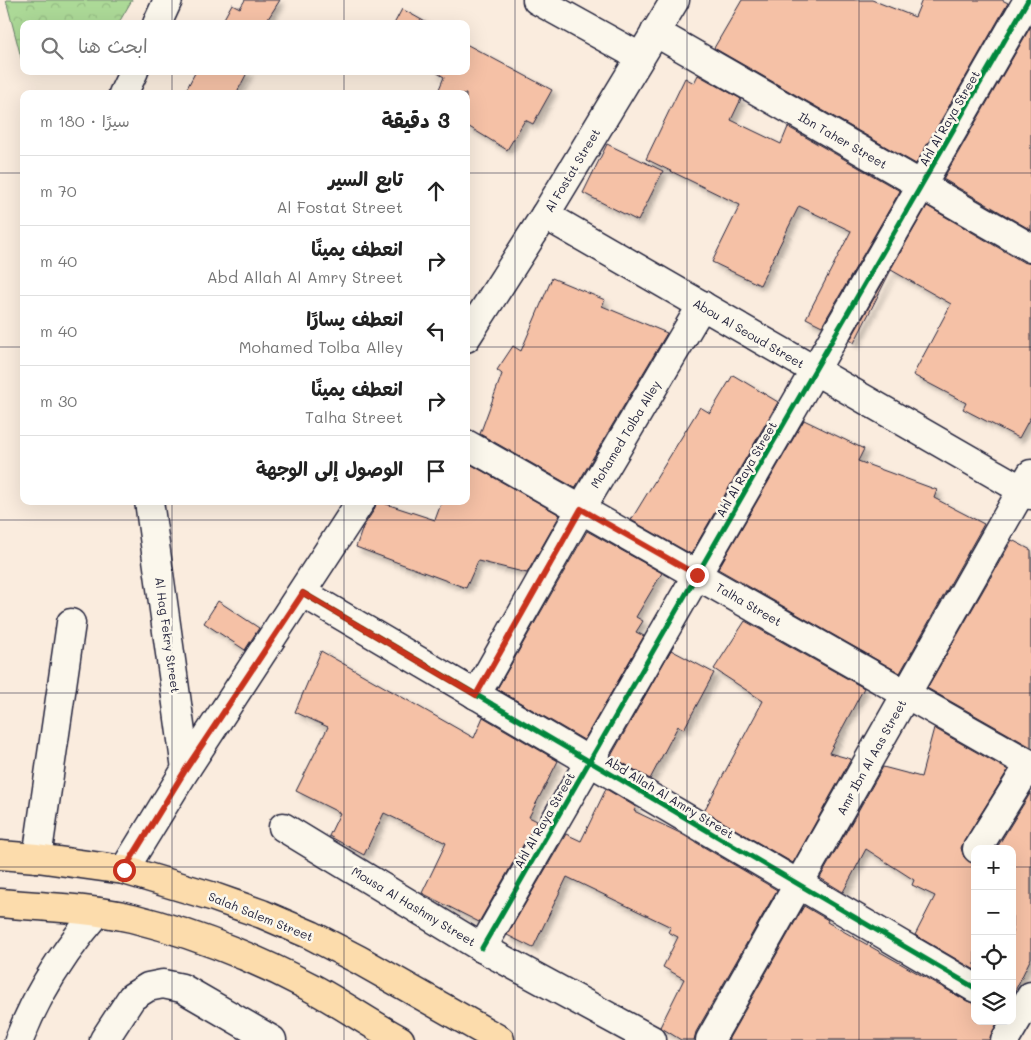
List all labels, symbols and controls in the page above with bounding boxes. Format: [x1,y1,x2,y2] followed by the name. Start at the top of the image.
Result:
[20,20,470,75] search box
[78,33,148,58] text: ابحث هنا
[38,34,66,62] icon: search
[915,67,983,169] street label: Ahl Al Raya Street
[381,106,450,133] text: 3 دقيقة
[796,108,890,172] street label: Ibn Taher Street
[40,110,130,131] text: سيرًا · 180 m
[541,125,603,215] street label: Al Fostat Street
[328,166,403,191] text: تابع السير
[422,177,450,205] icon: ahead
[40,180,77,201] text: 70 m
[276,196,403,217] text: Al Fostat Street
[311,236,403,261] text: انعطف يمينًا
[422,247,450,275] icon: right
[40,250,77,271] text: 40 m
[207,266,403,287] text: Abd Allah Al Amry Street
[690,295,808,371] street label: Abou Al Seoud Street
[306,306,403,331] text: انعطف يسارًا
[422,317,450,345] icon: left
[40,320,77,341] text: 40 m
[239,336,403,357] text: Mohamed Tolba Alley
[311,376,403,401] text: انعطف يمينًا
[586,377,664,491] street label: Mohamed Tolba Alley
[422,387,450,415] icon: right
[40,390,77,411] text: 30 m
[305,406,403,427] text: Talha Street
[712,418,780,520] street label: Ahl Al Raya Street
[256,456,403,481] text: الوصول إلى الوجهة
[422,457,450,485] icon: arrive
[686,564,709,587] route end
[152,576,184,694] street label: Al Hag Fekry Street
[713,579,785,629] street label: Talha Street
[833,696,909,818] street label: Amr Ibn Al Aas Street
[603,752,737,842] street label: Abd Allah Al Amry Street
[510,769,578,871] street label: Ahl Al Raya Street
[971,845,1016,1025] map controls
[971,845,1016,890] button: +
[113,859,136,882] route start
[349,863,479,949] street label: Mousa Al Hashmy Street
[206,888,316,944] street label: Salah Salem Street
[971,890,1016,935] button: −
[971,935,1016,980] button: locate
[971,980,1016,1025] button: layers

